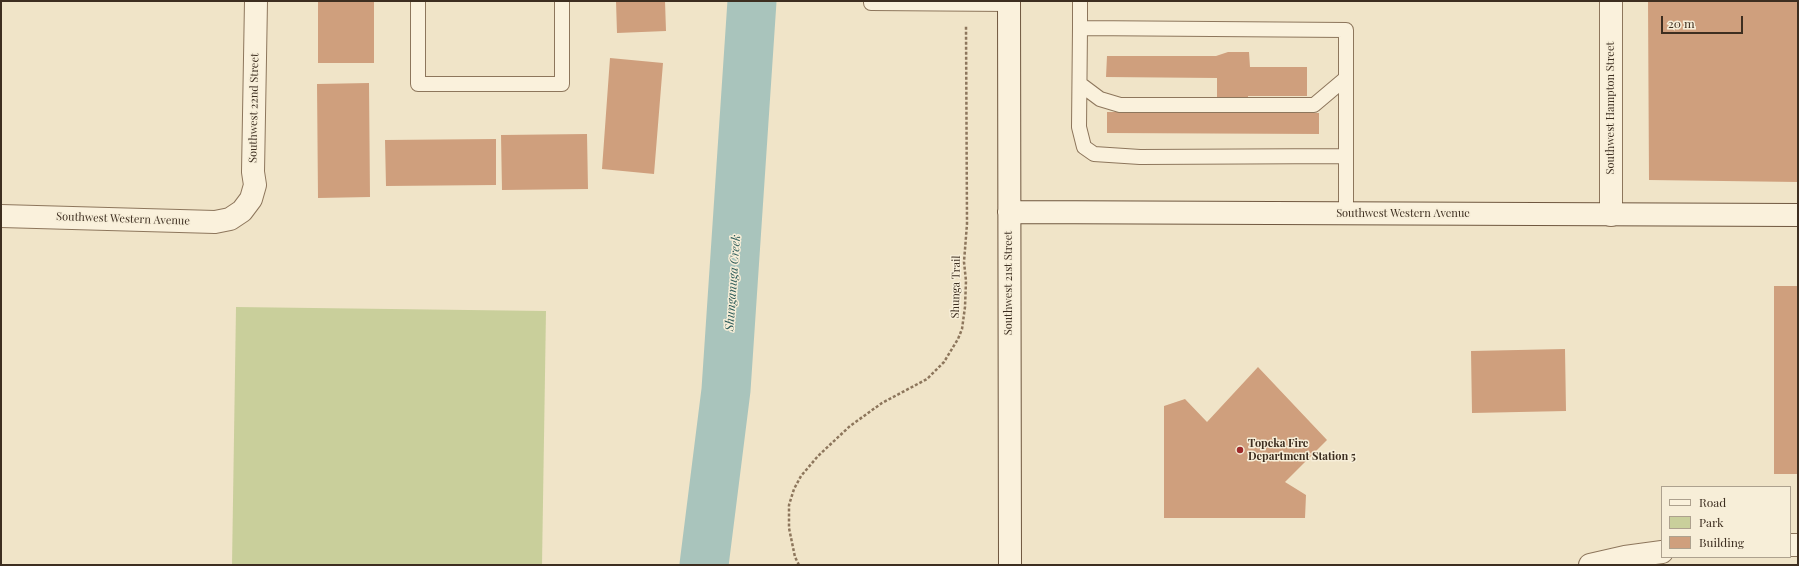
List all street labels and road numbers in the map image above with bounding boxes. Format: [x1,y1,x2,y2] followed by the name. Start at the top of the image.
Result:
[1604,42,1618,174] street label: Southwest Hampton Street
[246,53,262,163] street label: Southwest 22nd Street
[1336,207,1470,221] street label: Southwest Western Avenue
[56,210,190,228] street label: Southwest Western Avenue
[1002,231,1016,335] street label: Southwest 21st Street
[949,256,963,318] street label: Shunga Trail

